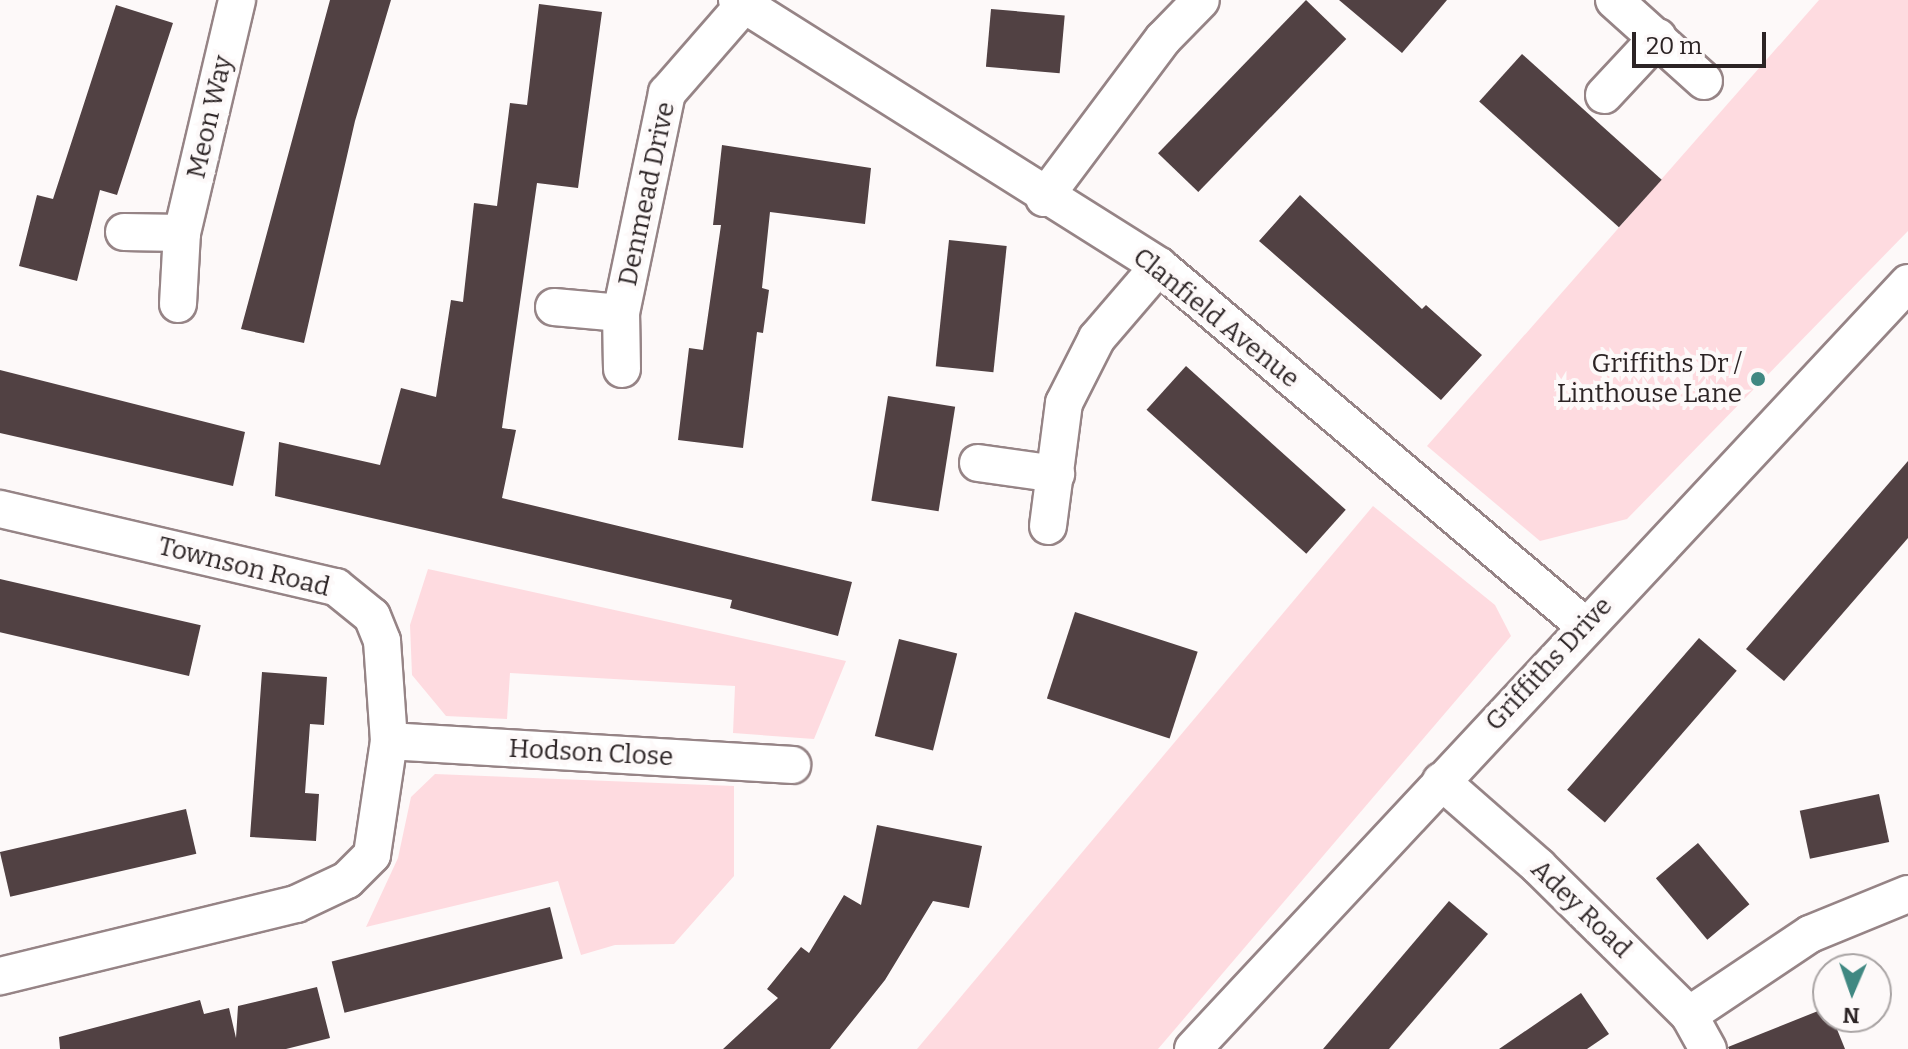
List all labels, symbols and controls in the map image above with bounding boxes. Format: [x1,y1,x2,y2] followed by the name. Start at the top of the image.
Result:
[1636,16,1770,66] scale bar
[1646,32,1702,60] text: 20 m
[181,53,239,181] street label: Meon Way
[612,99,682,289] street label: Denmead Drive
[1127,241,1305,395] street label: Clanfield Avenue
[1557,348,1742,410] place label: Griffiths Dr / Linthouse Lane
[1749,370,1767,388] marker: Griffiths Dr / Linthouse Lane
[155,531,333,603] street label: Townson Road
[1479,591,1619,737] street label: Griffiths Drive
[508,733,674,773] street label: Hodson Close
[1524,854,1638,964] street label: Adey Road
[1812,953,1892,1033] north arrow
[1842,1002,1860,1029] text: N

